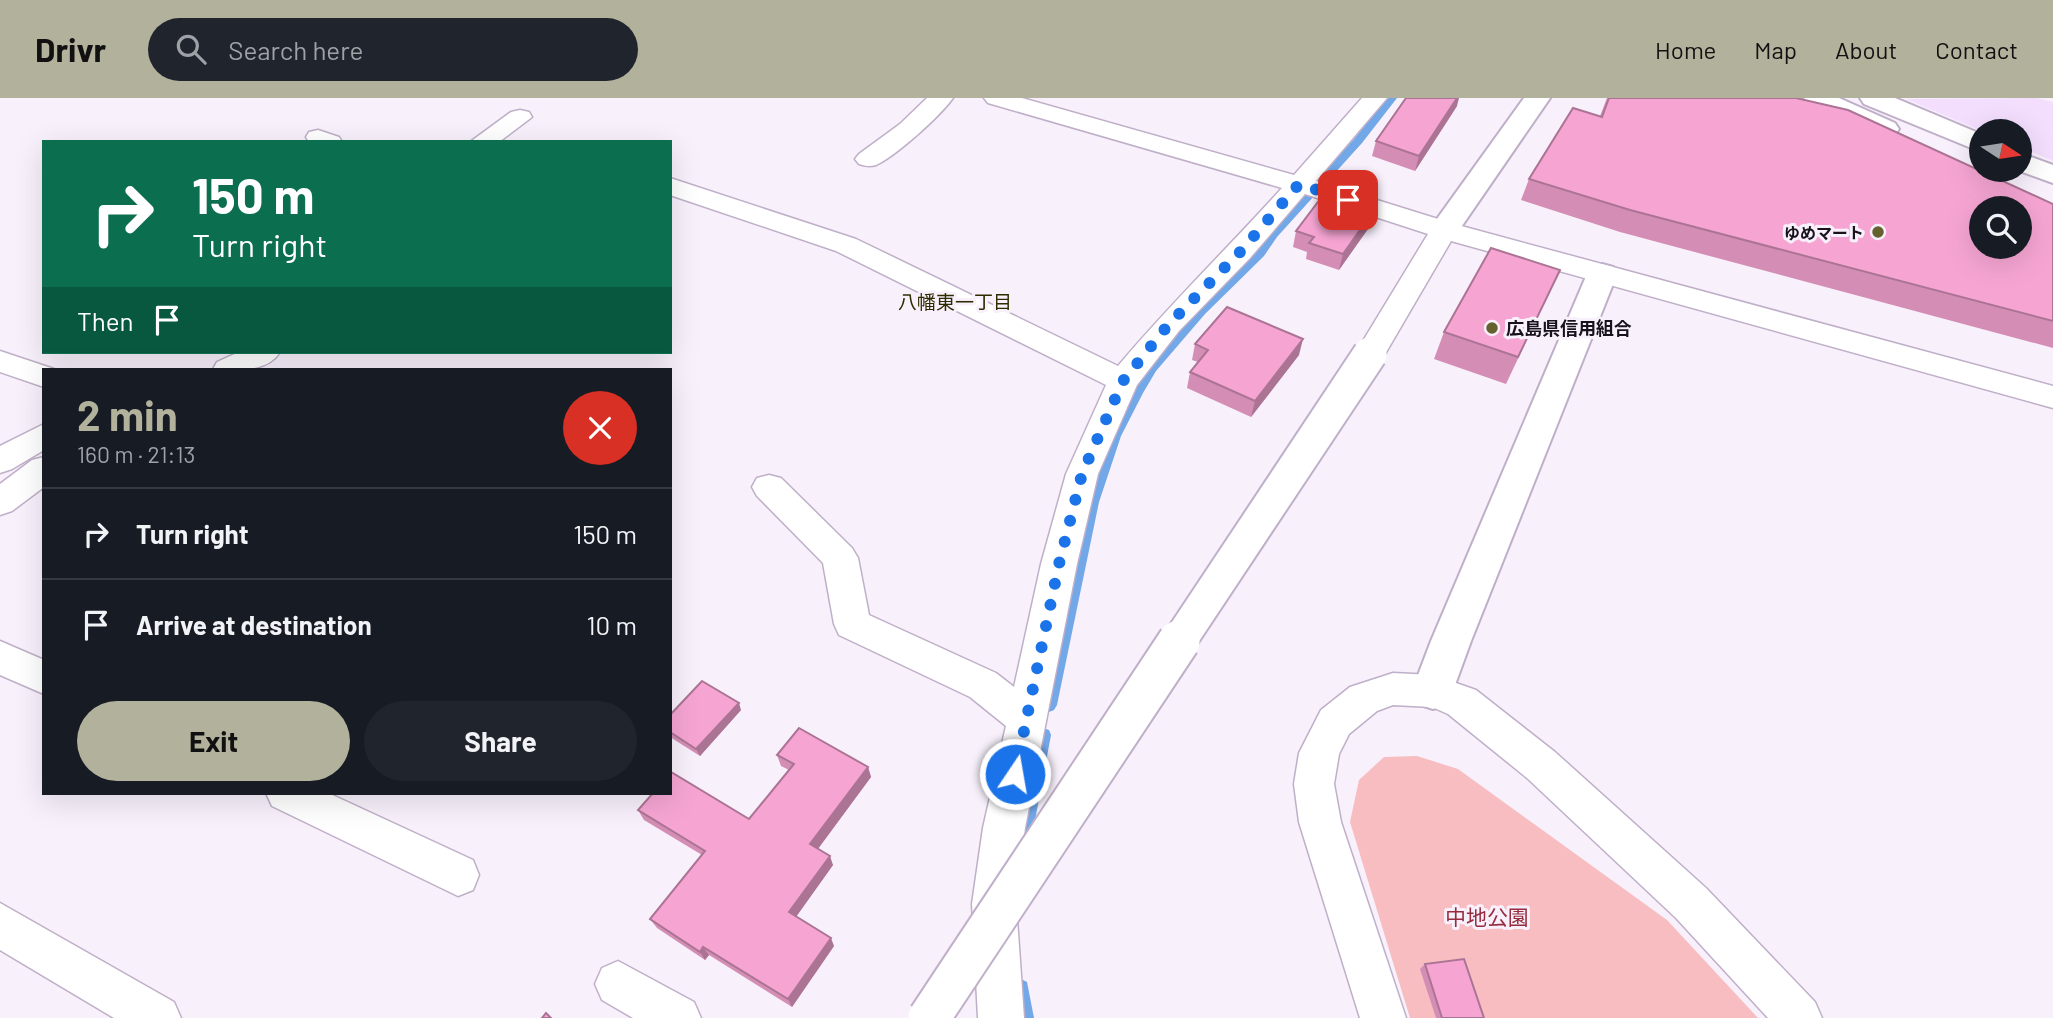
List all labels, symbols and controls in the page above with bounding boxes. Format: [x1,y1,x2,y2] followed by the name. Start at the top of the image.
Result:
[148,18,638,81] search box
[35,29,106,69] text: Drivr
[172,30,210,68] icon: search
[228,34,363,65] text: Search here
[1655,35,1716,64] text: Home
[1754,35,1797,64] text: Map
[1835,35,1897,64] text: About
[1935,35,2018,64] text: Contact
[1969,119,2032,182] north arrow
[1969,119,2032,259] map controls
[192,165,314,224] text: 150 m
[77,168,168,259] icon: right
[1318,170,1378,230] pin
[1329,181,1367,219] icon: arrive
[1969,196,2032,259] button: search
[1784,223,1864,242] place label: ゆめマート
[1870,224,1886,240] marker: ゆめマート
[192,225,327,263] text: Turn right
[898,290,1012,313] district label: 八幡東一丁目
[148,301,186,339] icon: arrive
[77,305,134,336] text: Then
[1506,317,1632,339] place label: 広島県信用組合
[1484,320,1500,336] marker: 広島県信用組合
[77,389,178,439] text: 2 min
[563,391,637,465] button: close
[77,440,195,468] text: 160 m · 21:13
[77,515,115,553] icon: right
[136,518,249,549] text: Turn right
[573,518,637,549] text: 150 m
[77,606,115,644] icon: arrive
[136,609,372,640] text: Arrive at destination
[587,609,637,640] text: 10 m
[77,701,350,781] button: Exit
[364,701,637,781] button: Share
[978,737,1052,811] position arrow
[1445,904,1529,929] park label: 中地公園

